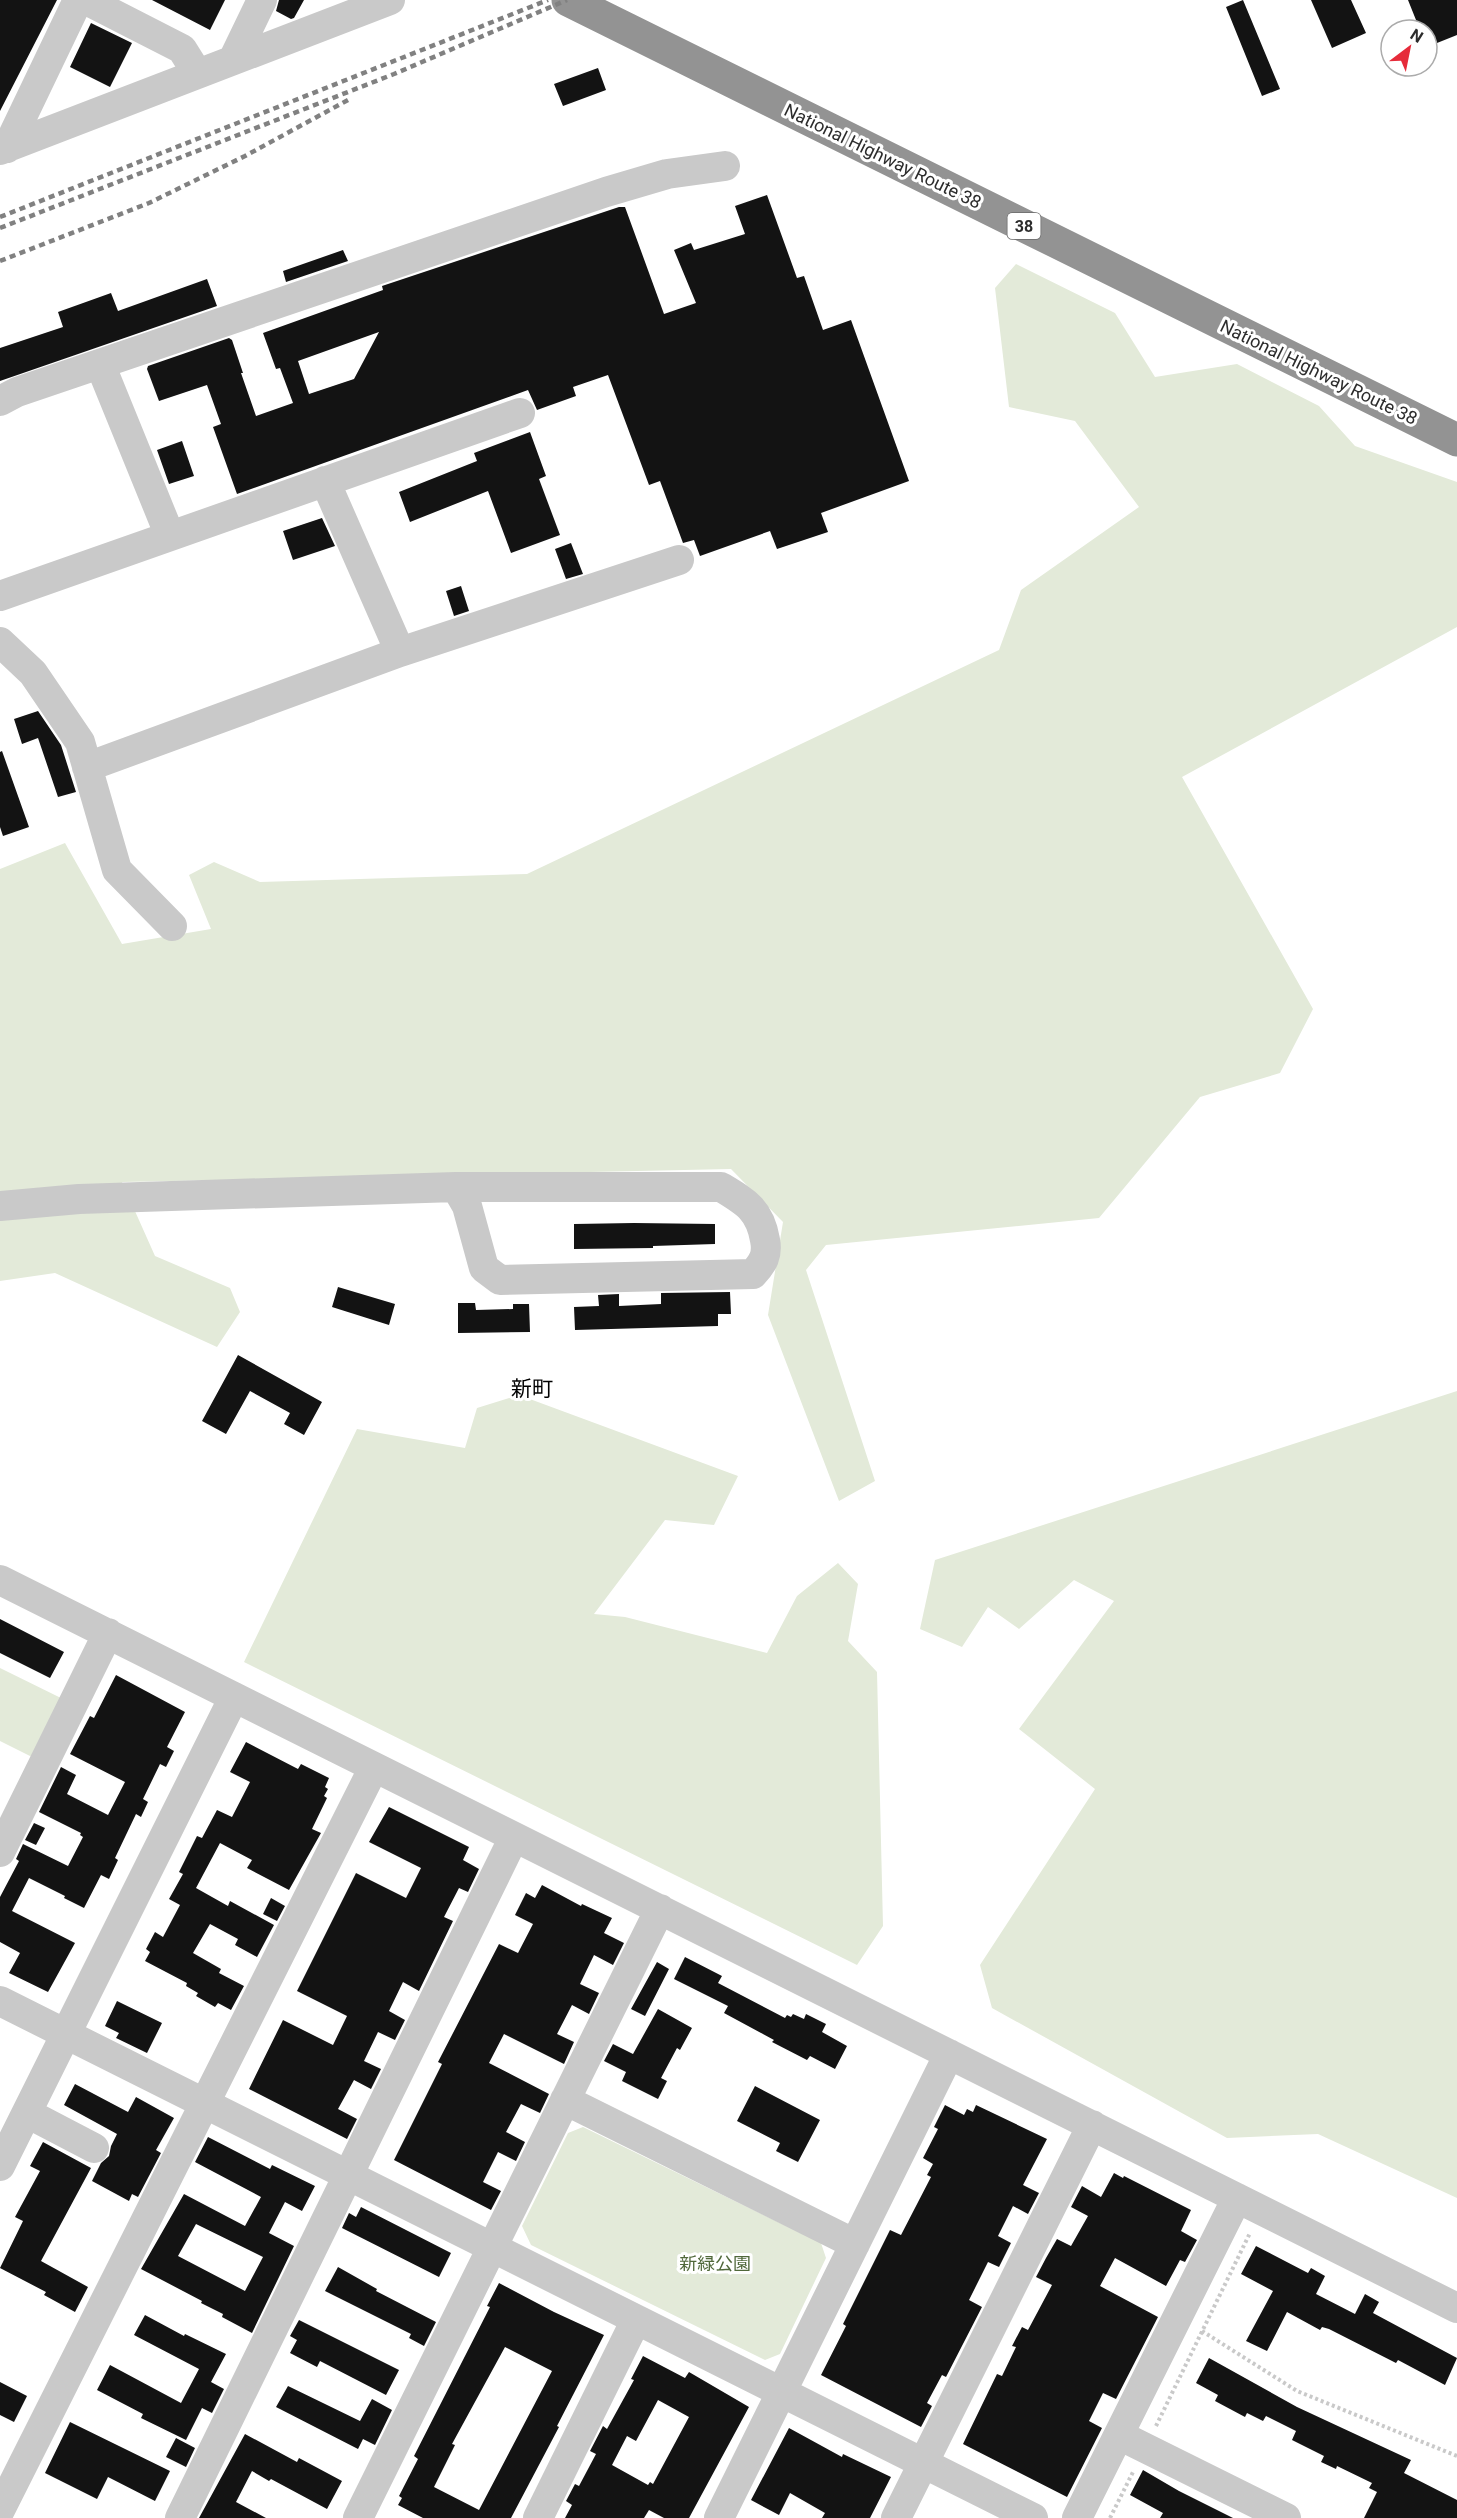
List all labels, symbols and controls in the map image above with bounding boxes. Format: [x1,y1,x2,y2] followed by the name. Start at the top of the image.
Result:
[1379,18,1439,78] north arrow
[1407,25,1427,47] text: N
[781,99,985,213] street label: National Highway Route 38
[1008,213,1040,239] road number: 38
[1217,315,1421,429] street label: National Highway Route 38
[511,1377,553,1401] district label: 新町
[679,2253,751,2274] park label: 新緑公園

